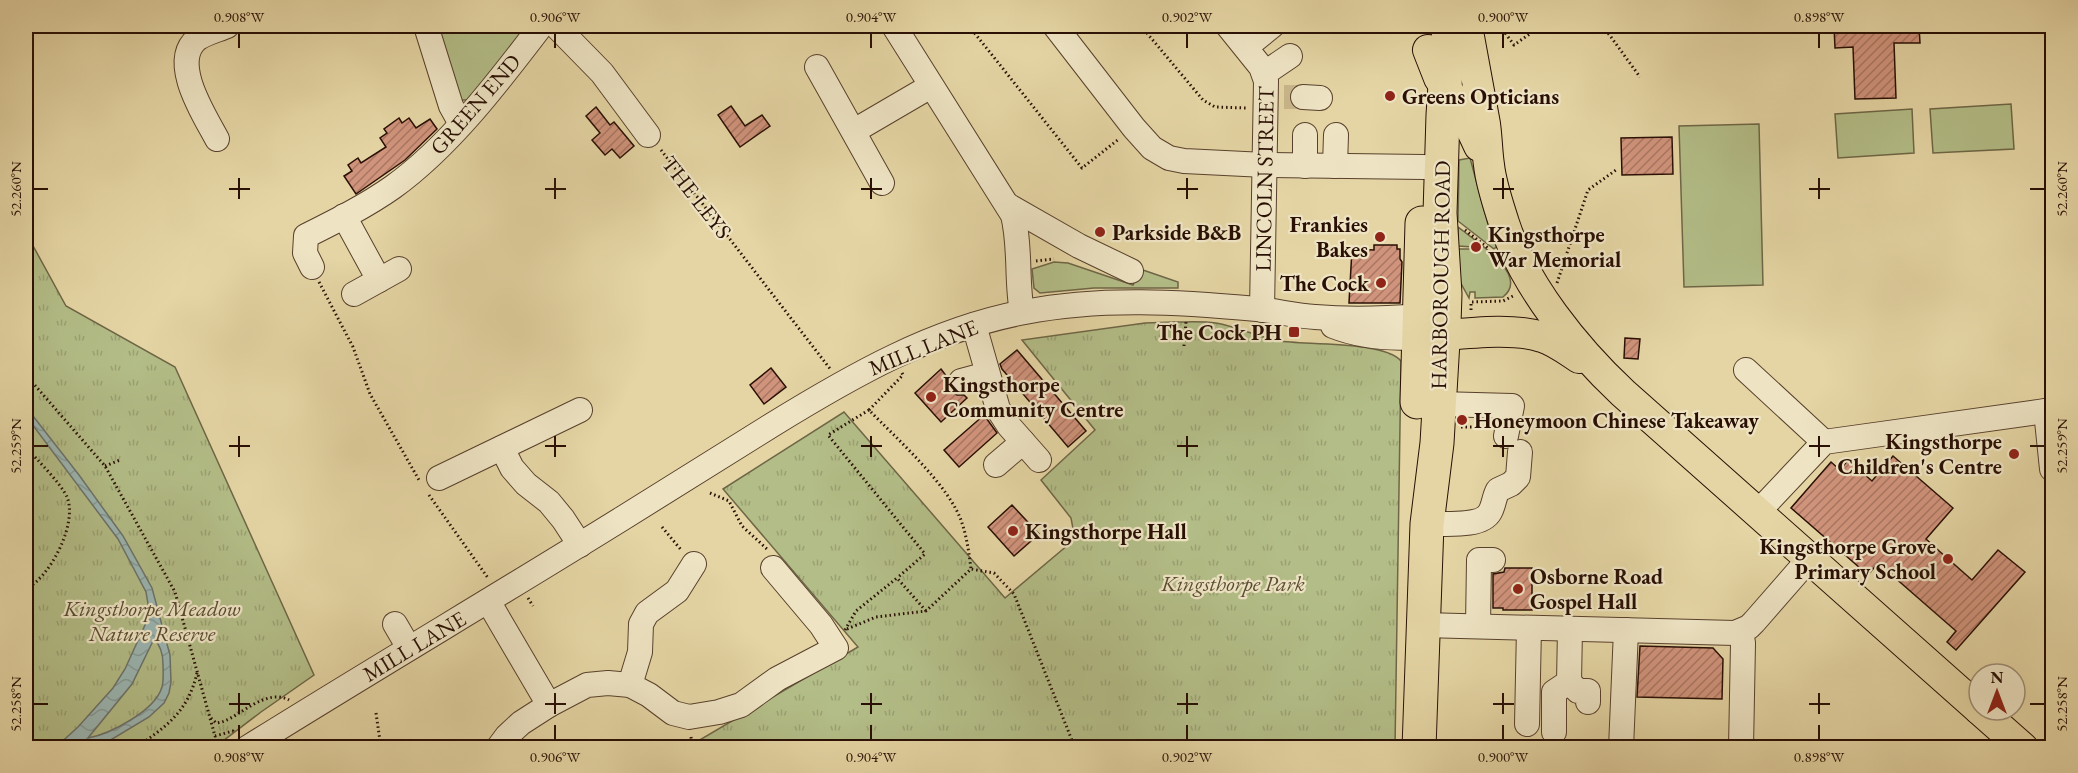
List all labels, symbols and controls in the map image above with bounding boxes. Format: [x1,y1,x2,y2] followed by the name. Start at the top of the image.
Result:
[214,7,264,26] text: 0.908°W
[530,7,580,26] text: 0.906°W
[846,7,896,26] text: 0.904°W
[1162,7,1212,26] text: 0.902°W
[1478,7,1528,26] text: 0.900°W
[1794,7,1844,26] text: 0.898°W
[423,48,527,161] street label: GREEN END
[1402,82,1559,111] place label: Greens Opticians
[1248,86,1281,272] street label: LINCOLN STREET
[1383,89,1397,103] marker: Greens Opticians
[655,150,738,245] street label: THE LEYS
[1424,160,1457,390] street label: HARBOROUGH ROAD
[6,161,25,217] text: 52.260°N
[2052,161,2071,217] text: 52.260°N
[1289,210,1368,264] place label: Frankies Bakes
[1112,218,1242,247] place label: Parkside B&B
[1488,220,1621,274] place label: Kingsthorpe War Memorial
[1093,225,1107,239] marker: Parkside B&B
[1373,230,1387,244] marker: Frankies Bakes
[1469,240,1483,254] marker: Kingsthorpe War Memorial
[1279,269,1370,298] place label: The Cock
[1374,276,1388,290] marker: The Cock
[864,312,982,383] street label: MILL LANE
[1156,318,1282,347] place label: The Cock PH
[1287,325,1301,339] marker: The Cock PH
[943,370,1123,424] place label: Kingsthorpe Community Centre
[924,390,938,404] marker: Kingsthorpe Community Centre
[1474,406,1759,435] place label: Honeymoon Chinese Takeaway
[1455,413,1469,427] marker: Honeymoon Chinese Takeaway
[6,418,25,474] text: 52.259°N
[2052,418,2071,474] text: 52.259°N
[1838,427,2002,481] place label: Kingsthorpe Children's Centre
[2007,447,2021,461] marker: Kingsthorpe Children's Centre
[1025,517,1187,546] place label: Kingsthorpe Hall
[1006,524,1020,538] marker: Kingsthorpe Hall
[1760,532,1936,586] place label: Kingsthorpe Grove Primary School
[1941,552,1955,566] marker: Kingsthorpe Grove Primary School
[1530,562,1663,616] place label: Osborne Road Gospel Hall
[1160,569,1305,598] park label: Kingsthorpe Park
[1511,582,1525,596] marker: Osborne Road Gospel Hall
[63,594,241,648] park label: Kingsthorpe Meadow Nature Reserve
[357,604,471,689] street label: MILL LANE
[1967,662,2027,722] north arrow
[1991,667,2004,688] text: N
[6,676,25,732] text: 52.258°N
[2052,676,2071,732] text: 52.258°N
[214,747,264,766] text: 0.908°W
[530,747,580,766] text: 0.906°W
[846,747,896,766] text: 0.904°W
[1162,747,1212,766] text: 0.902°W
[1478,747,1528,766] text: 0.900°W
[1794,747,1844,766] text: 0.898°W

